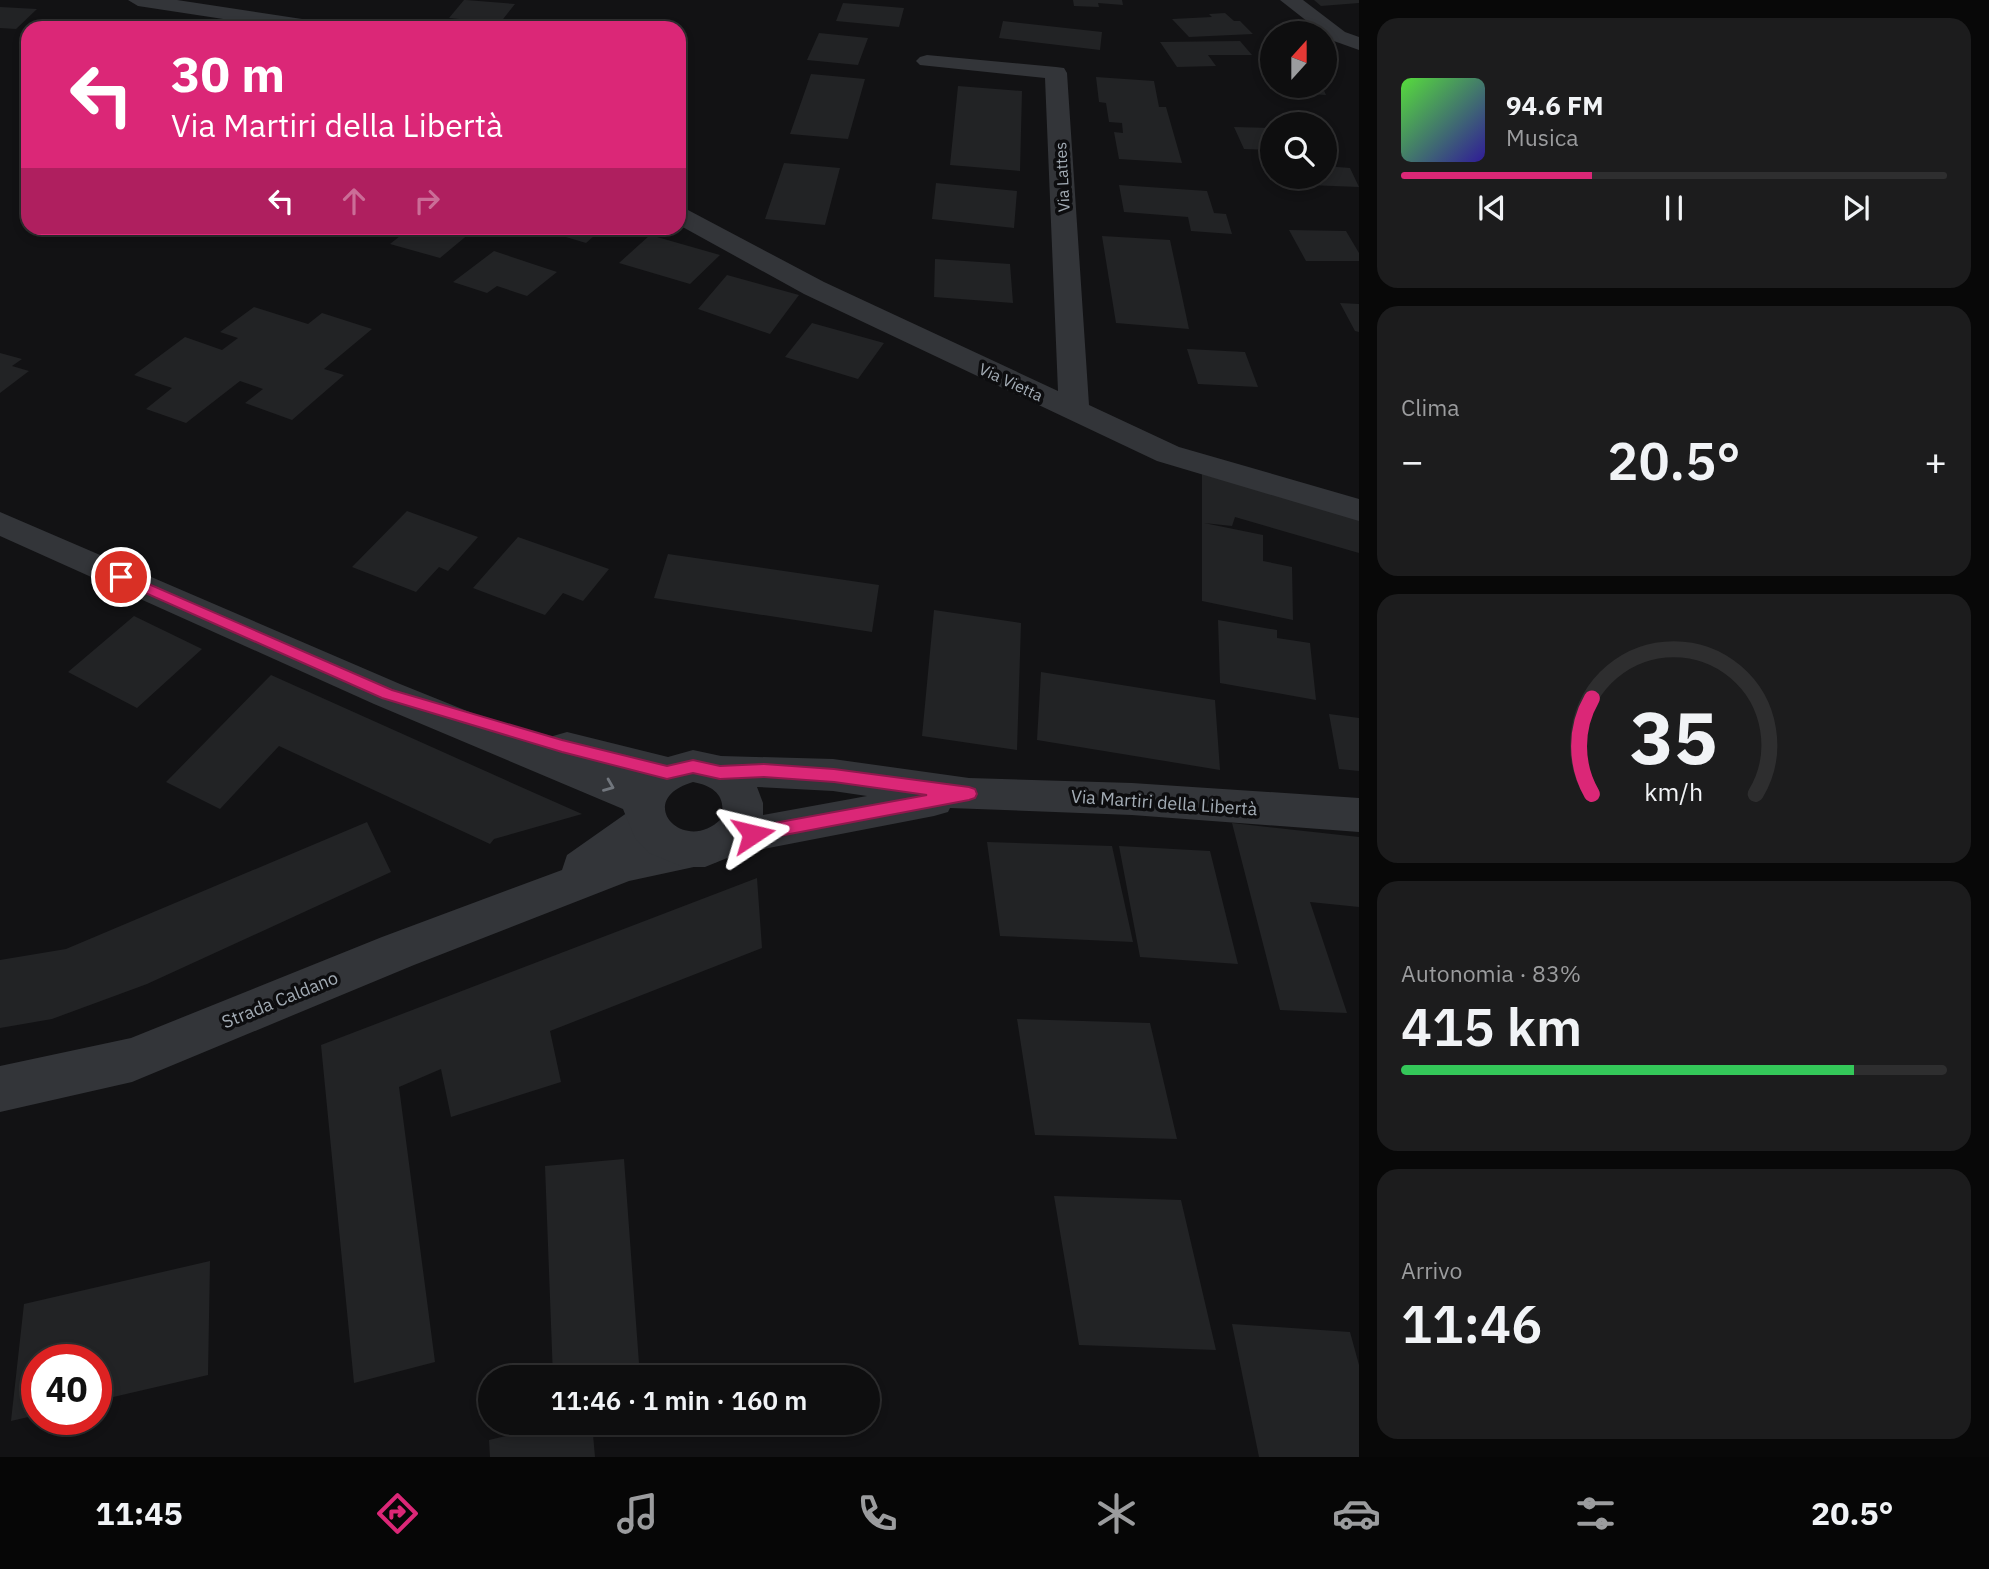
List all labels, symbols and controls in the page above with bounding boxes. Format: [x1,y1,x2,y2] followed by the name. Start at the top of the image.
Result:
[1260,21,1337,98] north arrow
[1260,21,1337,189] map controls
[171,42,285,105] text: 30 m
[56,49,147,140] icon: left
[1506,88,1604,122] text: 94.6 FM
[171,104,503,146] text: Via Martiri della Libertà
[1260,112,1337,189] button: search
[1506,122,1579,152] text: Musica
[1050,141,1074,213] street label: Via Lattes
[262,182,300,220] icon: left
[335,182,373,220] icon: ahead
[408,182,446,220] icon: right
[1473,189,1511,227] icon: previous
[1655,189,1693,227] icon: pause
[1837,189,1875,227] icon: next
[976,359,1047,406] street label: Via Vietta
[1401,392,1460,422] text: Clima
[1607,427,1741,494] text: 20.5°
[1401,436,1424,485] text: −
[1924,436,1947,485] text: +
[91,547,151,607] pin
[102,558,140,596] icon: arrive
[1630,690,1718,785] text: 35
[1645,775,1703,808] text: km/h
[602,777,614,791] one-way arrow
[1070,785,1258,821] street label: Via Martiri della Libertà
[716,797,790,871] position arrow
[1401,958,1581,988] text: Autonomia · 83%
[218,966,341,1033] street label: Strada Caldano
[1401,993,1582,1060] text: 415 km
[1401,1255,1462,1285] text: Arrivo
[1401,1290,1542,1357] text: 11:46
[21,1344,112,1435] speed limit sign: 40
[551,1383,807,1417] text: 11:46 · 1 min · 160 m
[373,1489,422,1538] icon: directions
[613,1489,662,1538] icon: music
[853,1489,902,1538] icon: phone
[1092,1489,1141,1538] icon: climate
[1332,1489,1381,1538] icon: car
[1571,1489,1620,1538] icon: filters
[95,1492,183,1534] text: 11:45
[1811,1492,1894,1534] text: 20.5°

